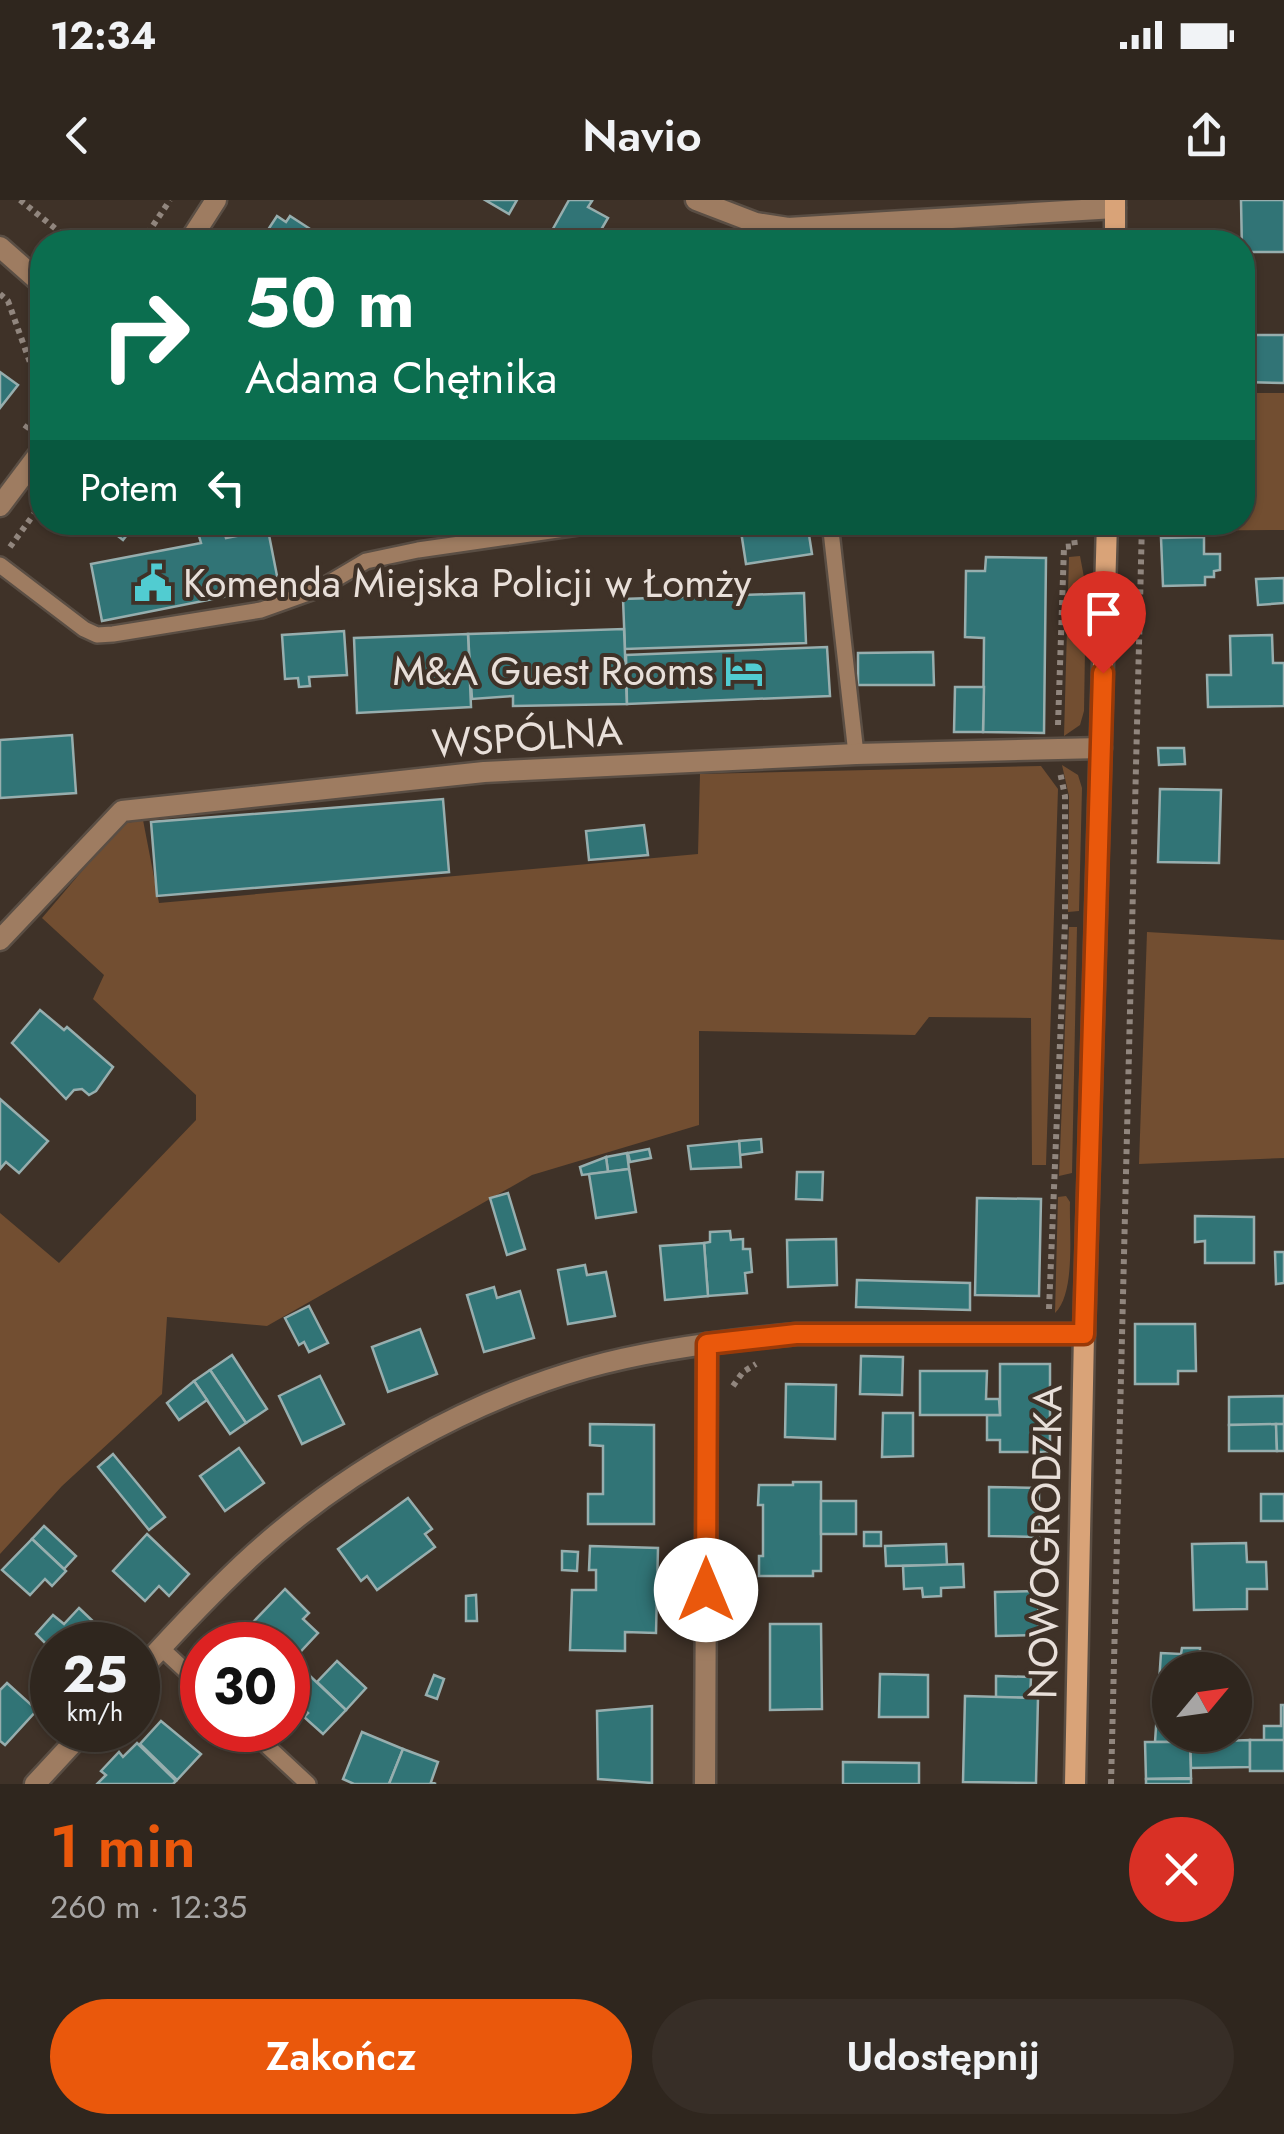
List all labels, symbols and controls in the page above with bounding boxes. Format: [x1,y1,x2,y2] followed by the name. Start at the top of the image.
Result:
[50,8,157,63] text: 12:34
[582,103,702,168] text: Navio
[50,108,105,163] icon: back
[1179,108,1234,163] icon: share
[245,252,415,353] text: 50 m
[80,270,210,400] icon: right
[245,345,557,410] text: Adama Chętnika
[80,460,179,515] text: Potem
[199,460,254,515] icon: left
[183,554,752,612] place label: Komenda Miejska Policji w Łomży
[132,562,174,604] public building icon: Komenda Miejska Policji w Łomży
[1061,571,1146,674] pin
[1076,586,1131,641] icon: arrive
[392,642,714,700] place label: M&A Guest Rooms
[723,650,765,692] hotel icon: M&A Guest Rooms
[430,701,625,773] street label: WSPÓLNA
[1013,1384,1077,1699] street label: NOWOGRODZKA
[654,1538,758,1642] position arrow
[180,1622,310,1752] speed limit sign: 30
[62,1638,128,1711] text: 25
[1152,1652,1252,1752] north arrow
[1152,1652,1252,1752] map controls
[67,1694,123,1730] text: km/h
[50,1803,196,1890] text: 1 min
[1129,1817,1234,1922] button: close
[50,1884,247,1930] text: 260 m · 12:35
[50,1999,632,2114] button: Zakończ
[652,1999,1234,2114] button: Udostępnij

